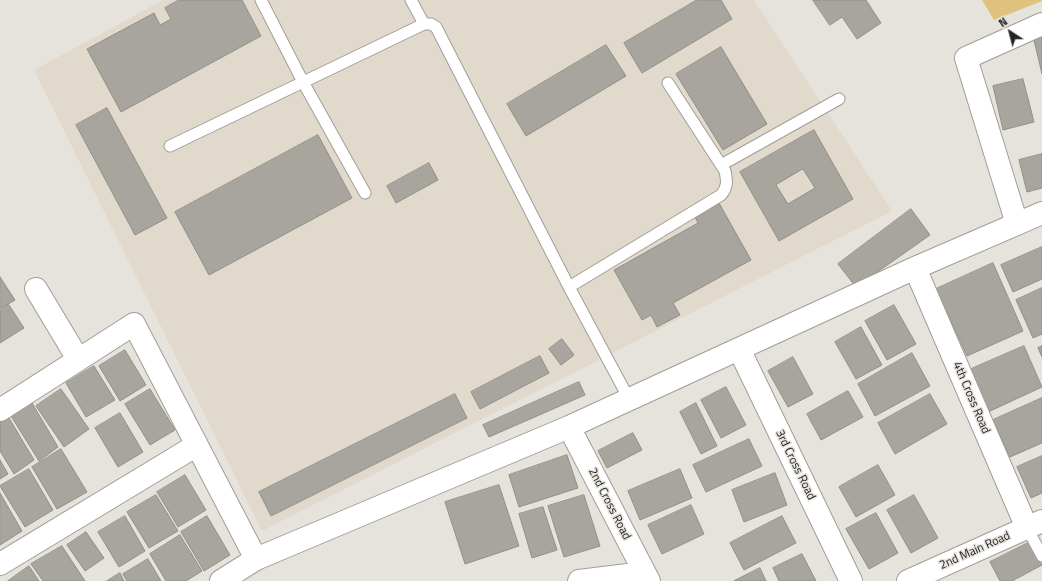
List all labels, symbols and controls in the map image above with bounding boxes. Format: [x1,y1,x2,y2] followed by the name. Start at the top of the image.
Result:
[990,12,1030,52] north arrow
[995,14,1011,31] text: N
[949,360,993,436] street label: 4th Cross Road
[772,428,818,502] street label: 3rd Cross Road
[585,466,633,542] street label: 2nd Cross Road
[937,529,1013,573] street label: 2nd Main Road

